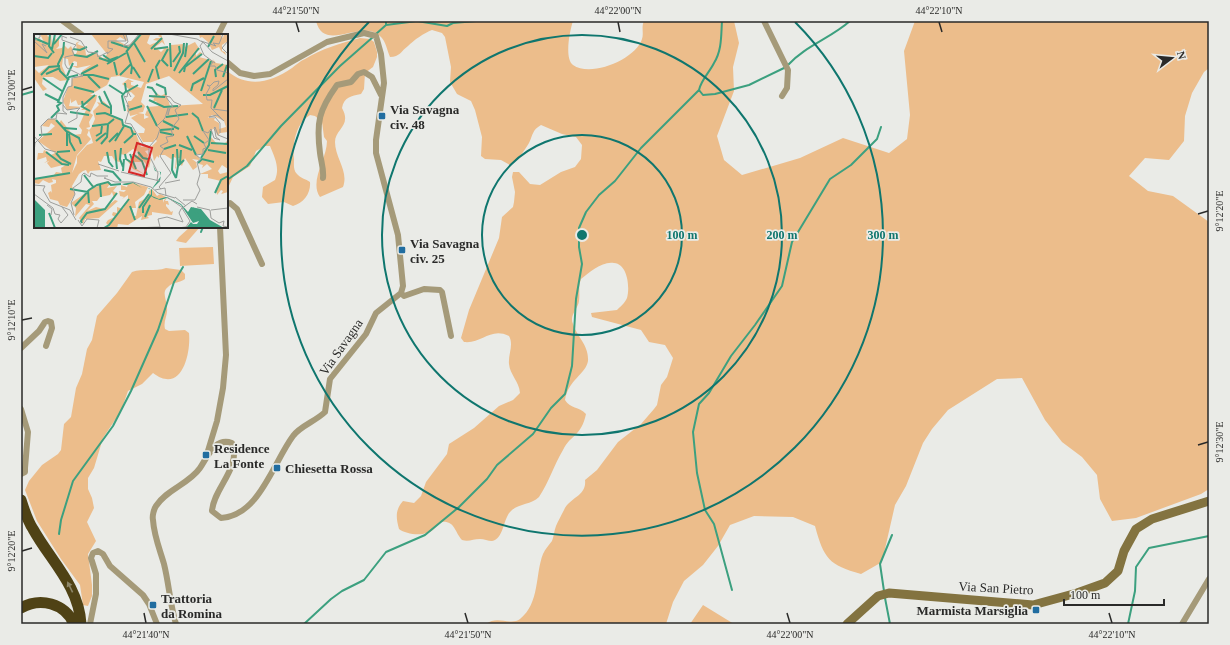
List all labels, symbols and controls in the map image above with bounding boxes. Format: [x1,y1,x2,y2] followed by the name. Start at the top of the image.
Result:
[272,5,320,16] text: 44°21'50"N
[594,5,642,16] text: 44°22'00"N
[915,5,963,16] text: 44°22'10"N
[34,34,228,228] inset map
[1152,38,1192,78] north arrow
[1175,50,1188,61] text: N
[6,70,17,111] text: 9°12'00"E
[390,102,460,132] place label: Via Savagna civ. 48
[377,111,387,121] marker: Via Savagna civ. 48
[1214,191,1225,232] text: 9°12'20"E
[575,228,589,242] centre of rings
[667,228,698,242] text: 100 m
[767,228,798,242] text: 200 m
[868,228,899,242] text: 300 m
[410,236,480,266] place label: Via Savagna civ. 25
[397,245,407,255] marker: Via Savagna civ. 25
[6,300,17,341] text: 9°12'10"E
[316,316,366,378] street label: Via Savagna
[1214,422,1225,463] text: 9°12'30"E
[214,441,270,471] place label: Residence La Fonte
[201,450,211,460] marker: Residence La Fonte
[285,461,373,476] place label: Chiesetta Rossa
[272,463,282,473] marker: Chiesetta Rossa
[6,531,17,572] text: 9°12'20"E
[958,579,1034,597] street label: Via San Pietro
[67,581,73,593] one-way arrow
[1064,581,1164,607] scale bar
[1070,588,1101,602] text: 100 m
[161,591,223,621] place label: Trattoria da Romina
[148,600,158,610] marker: Trattoria da Romina
[916,603,1028,618] place label: Marmista Marsiglia
[1031,605,1041,615] marker: Marmista Marsiglia
[122,629,170,640] text: 44°21'40"N
[444,629,492,640] text: 44°21'50"N
[766,629,814,640] text: 44°22'00"N
[1088,629,1136,640] text: 44°22'10"N

